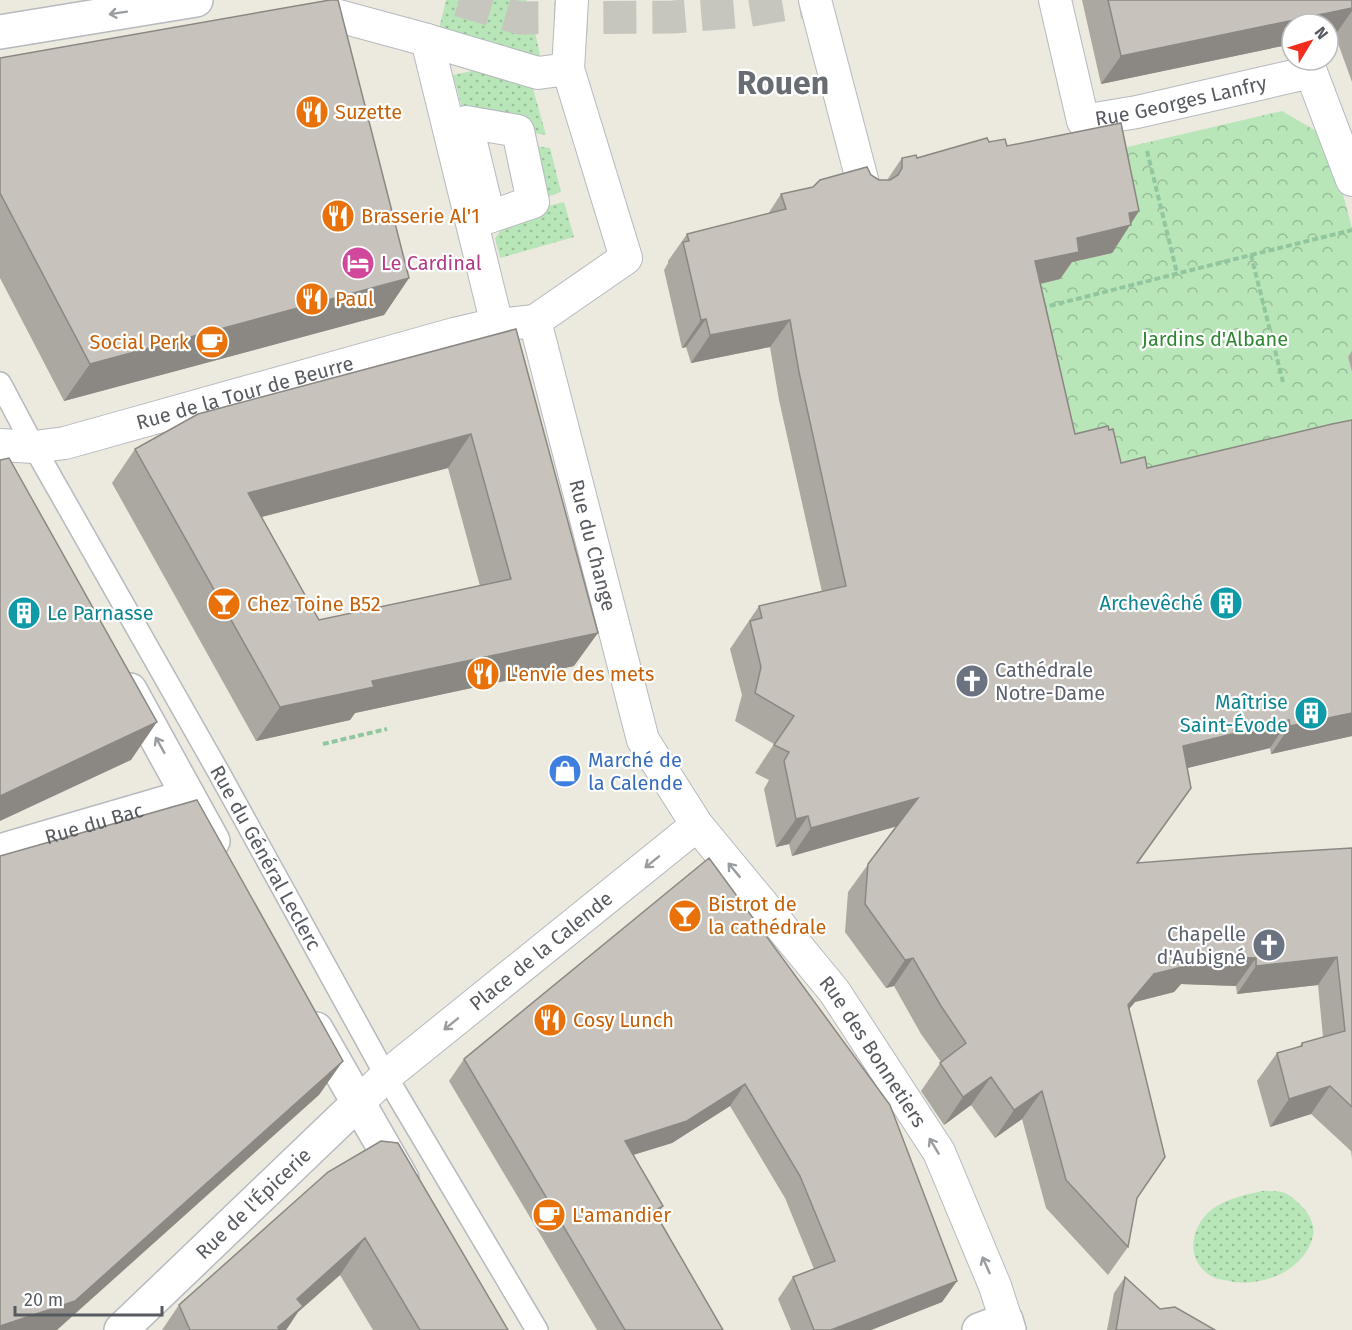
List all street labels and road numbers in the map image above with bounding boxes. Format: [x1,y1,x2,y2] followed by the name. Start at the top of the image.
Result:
[1093,71,1269,131] street label: Rue Georges Lanfry
[133,351,356,434] street label: Rue de la Tour de Beurre
[564,477,621,614] street label: Rue du Change
[205,761,326,954] street label: Rue du Général Leclerc
[42,798,146,849] street label: Rue du Bac
[465,886,617,1016] street label: Place de la Calende
[814,971,931,1132] street label: Rue des Bonnetiers
[191,1143,316,1264] street label: Rue de l'Épicerie

